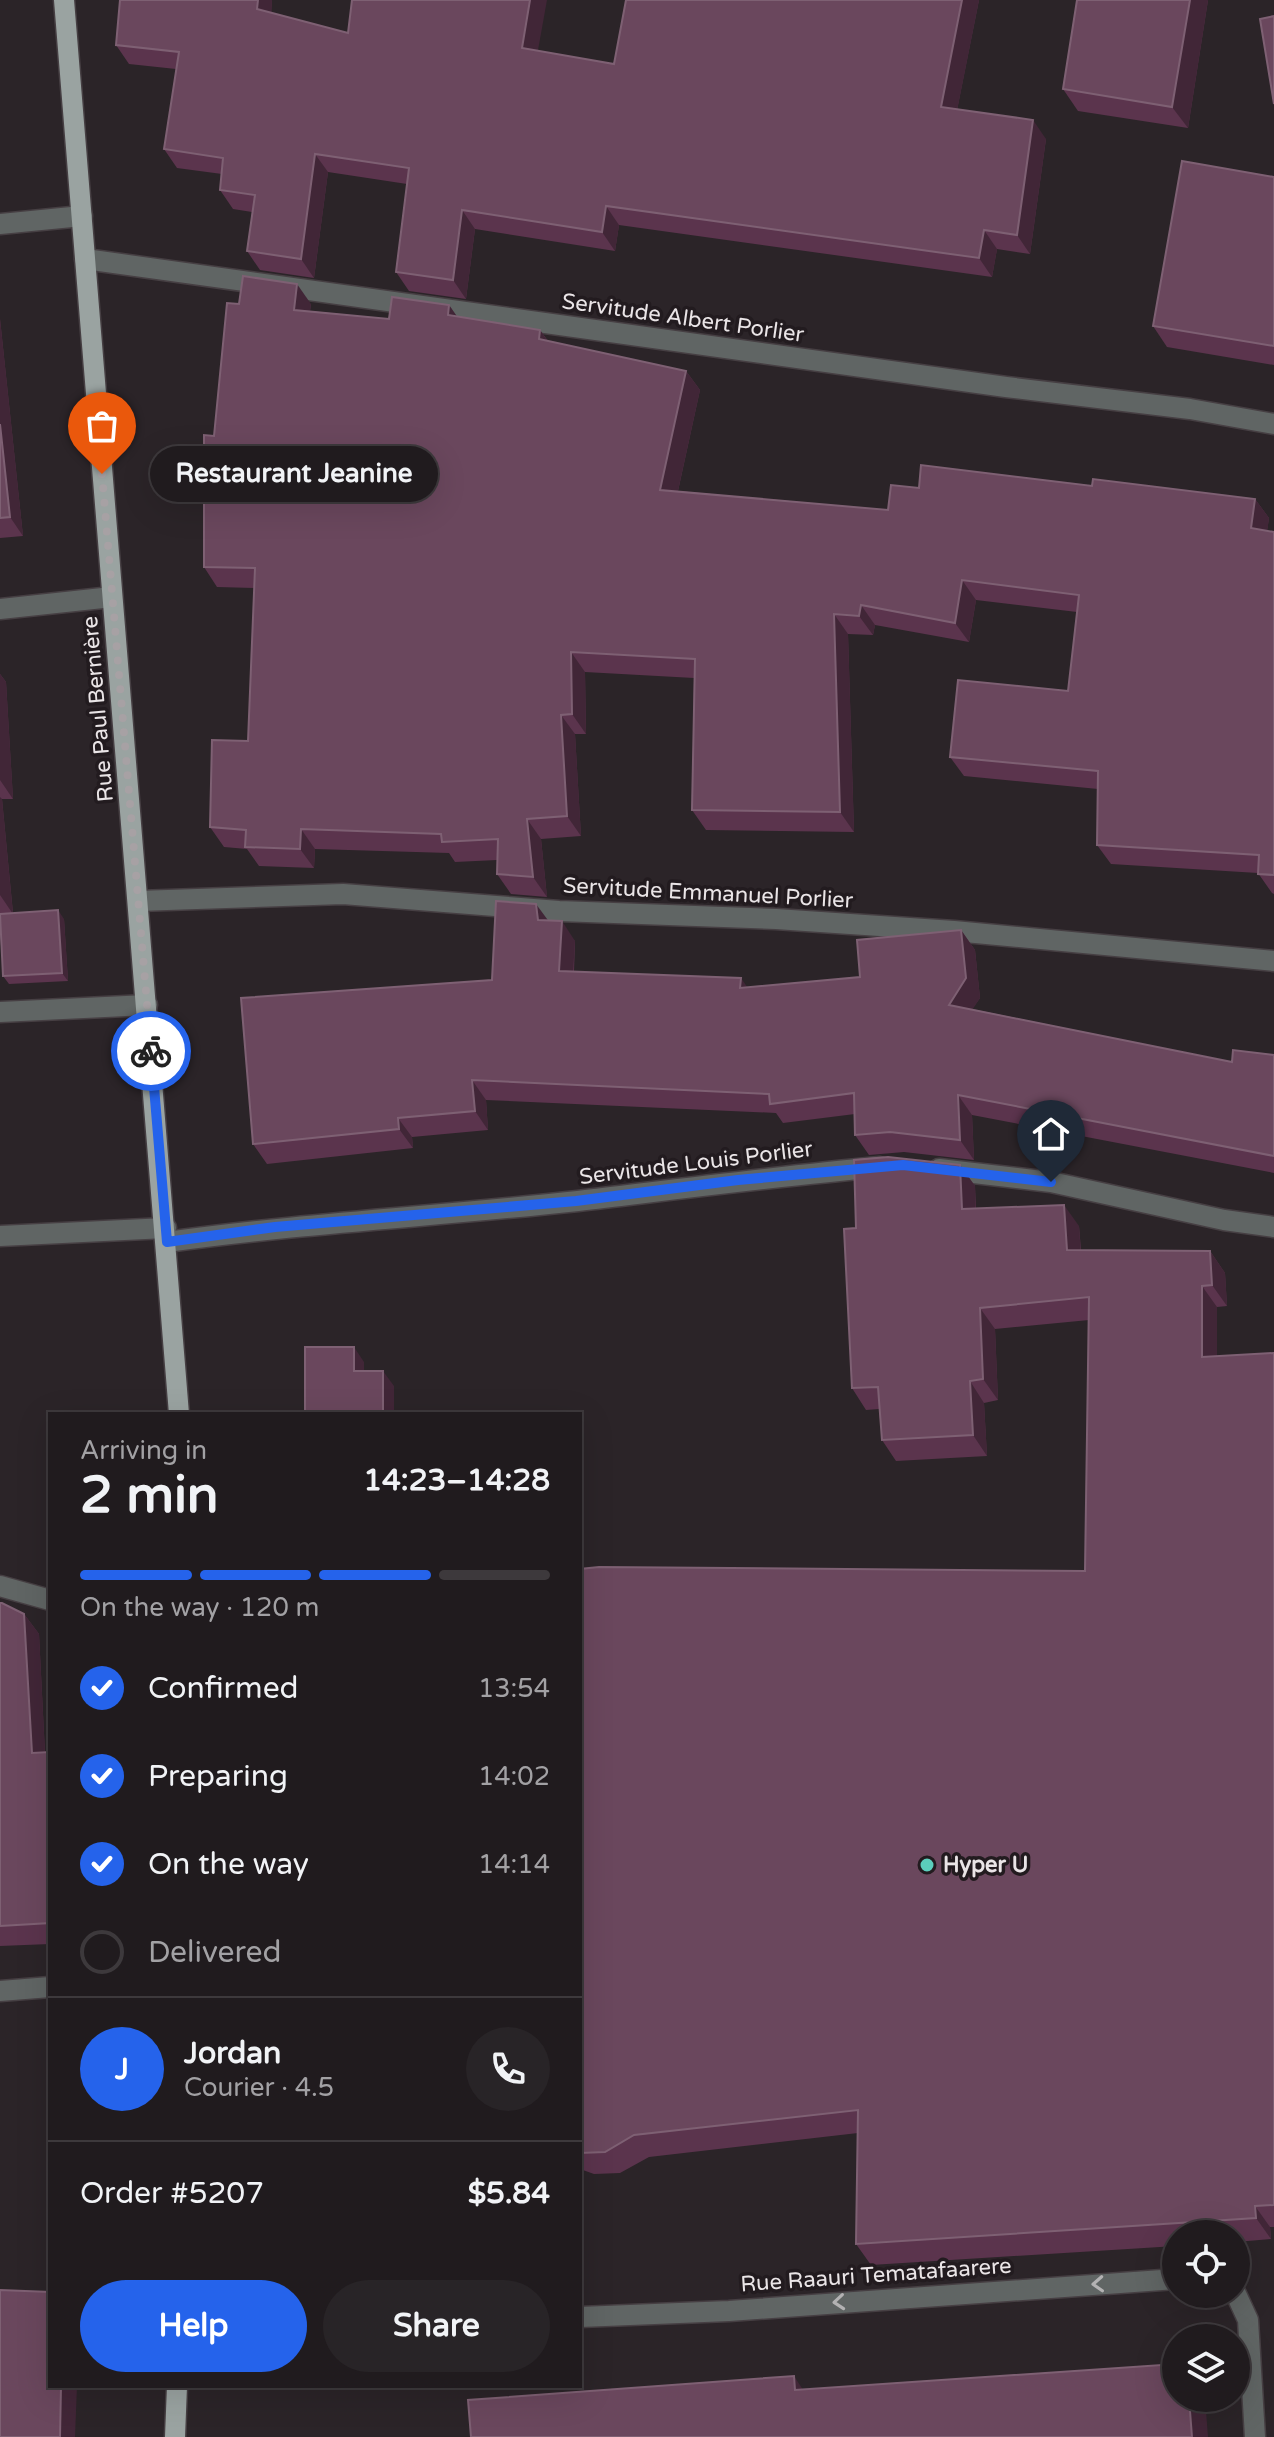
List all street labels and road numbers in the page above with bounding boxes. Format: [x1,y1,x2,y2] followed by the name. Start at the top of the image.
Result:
[560,288,806,348] street label: Servitude Albert Porlier
[77,615,119,803] street label: Rue Paul Bernière
[562,872,854,914] street label: Servitude Emmanuel Porlier
[578,1136,815,1190] street label: Servitude Louis Porlier
[740,2253,1012,2297] street label: Rue Raauri Tematafaarere

